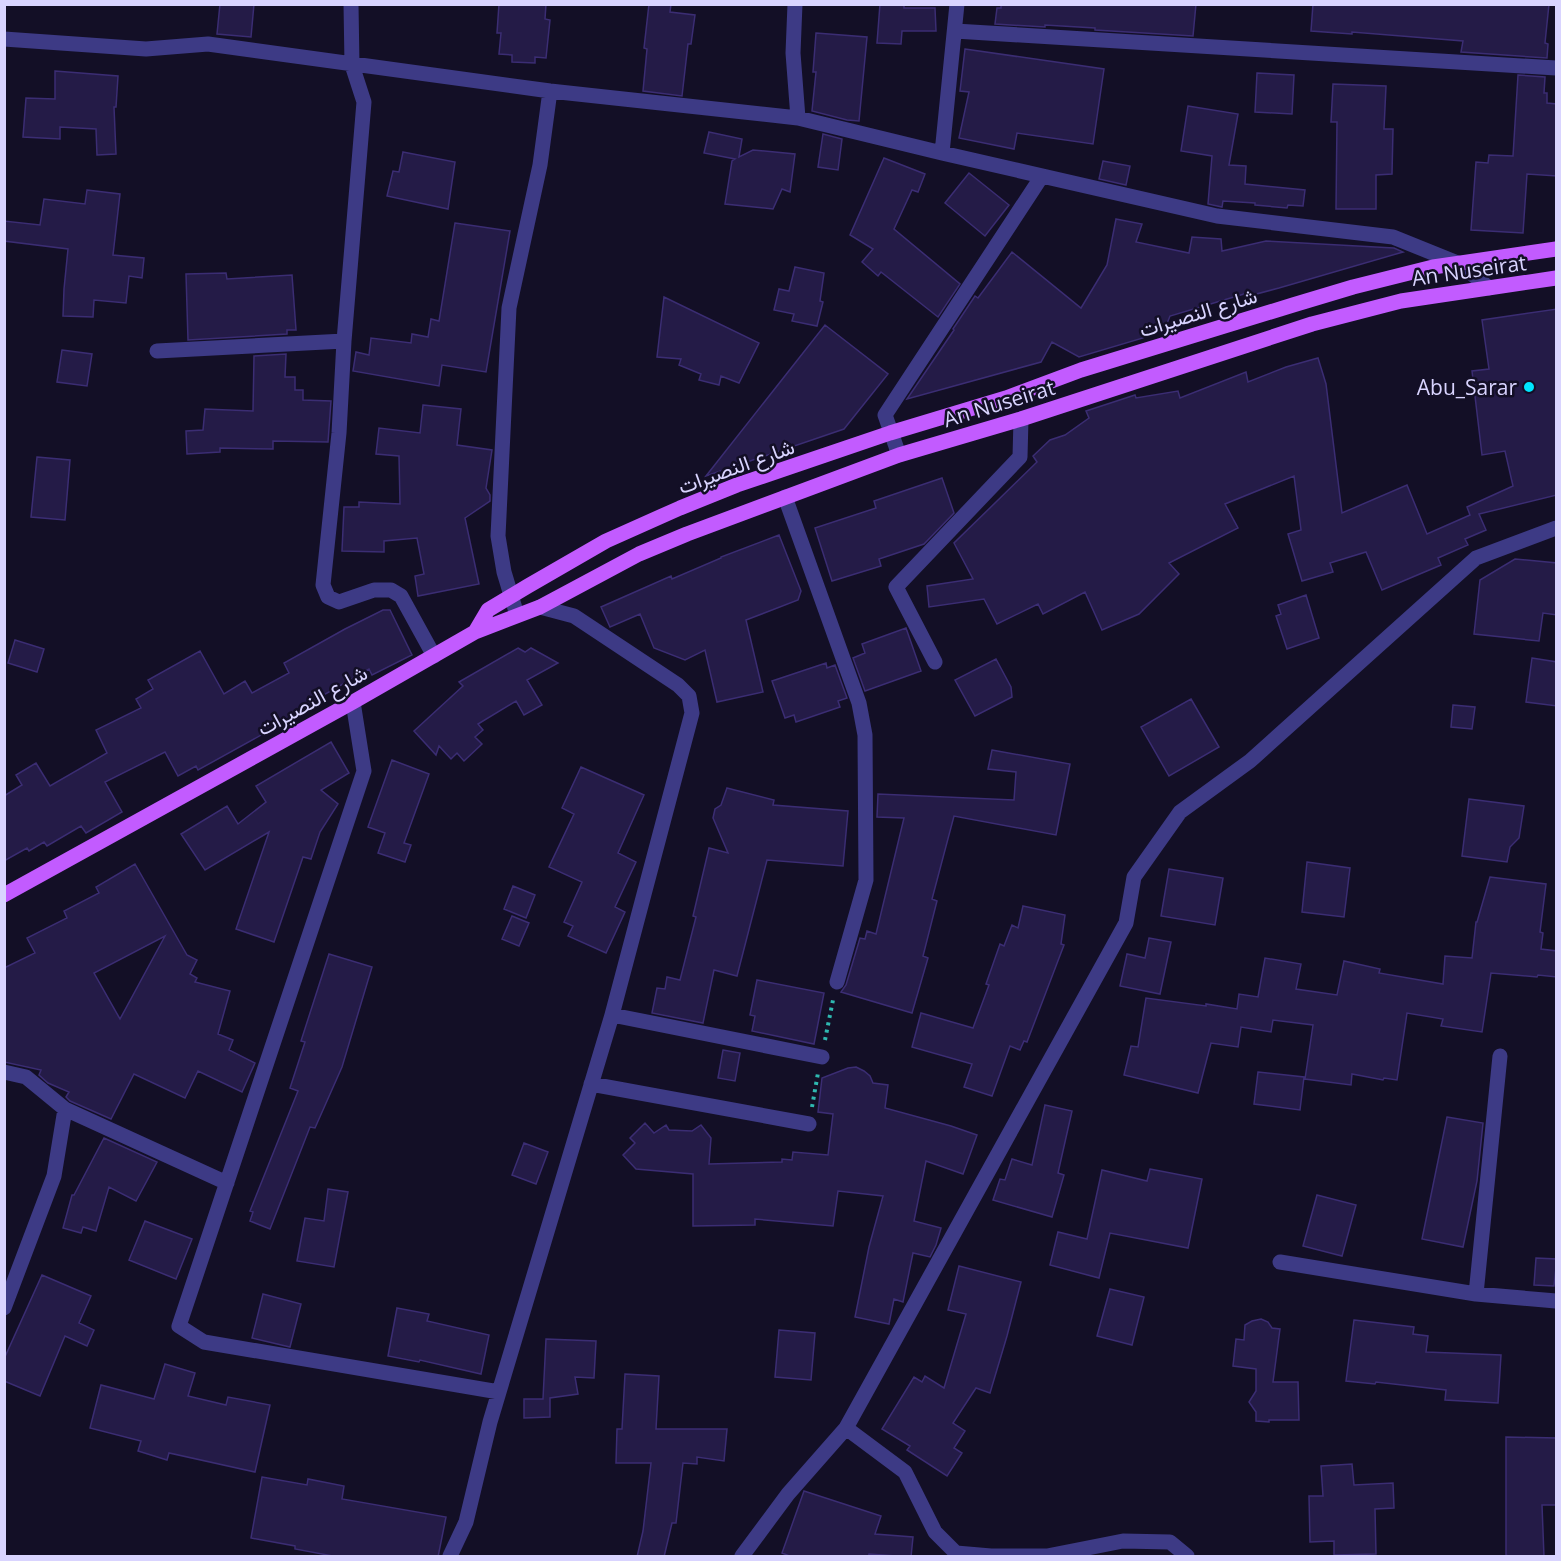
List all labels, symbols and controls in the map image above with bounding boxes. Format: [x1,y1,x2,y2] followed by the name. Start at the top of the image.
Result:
[1410,248,1528,292] street label: An Nuseirat
[1136,281,1261,344] street label: شارع النصيرات
[940,373,1058,433] street label: An Nuseirat
[1417,373,1517,401] place label: Abu_Sarar
[1522,380,1536,394] marker: Abu_Sarar
[674,432,798,501] street label: شارع النصيرات
[252,658,373,743] street label: شارع النصيرات

